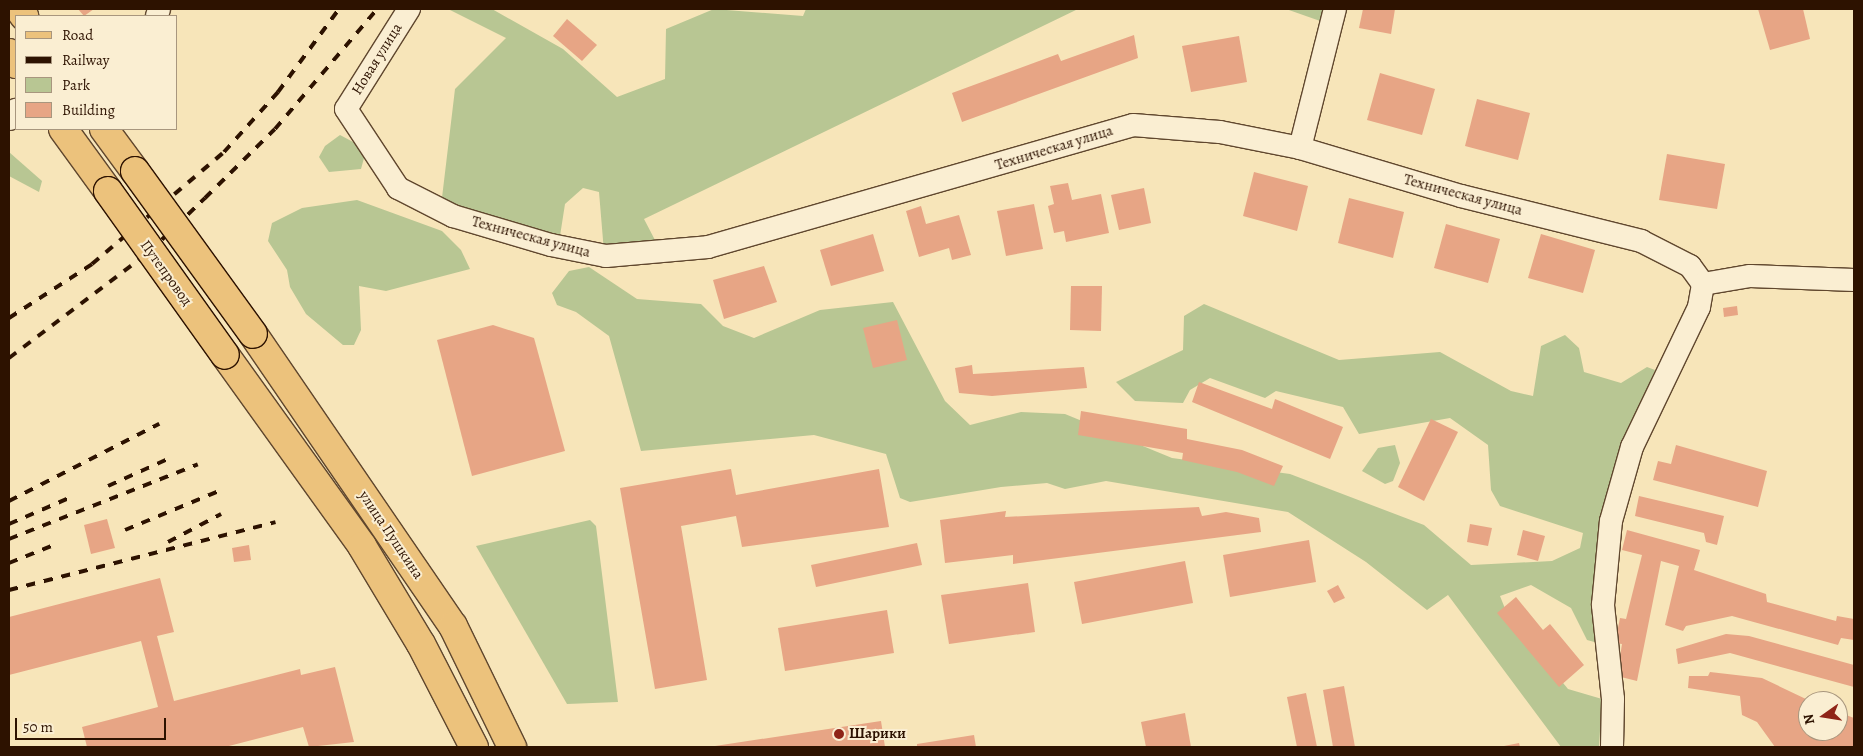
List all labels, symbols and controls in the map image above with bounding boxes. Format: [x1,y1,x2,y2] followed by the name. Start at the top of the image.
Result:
[15,15,178,130] legend
[348,20,406,98] street label: Новая улица
[62,25,93,45] text: Road
[62,50,109,70] text: Railway
[62,75,90,95] text: Park
[62,100,115,120] text: Building
[993,122,1115,174] street label: Техническая улица
[1402,170,1524,220] street label: Техническая улица
[470,212,592,262] street label: Техническая улица
[136,237,196,309] street label: Путепровод
[355,487,427,583] street label: улица Пушкина
[1798,691,1848,741] north arrow
[18,708,169,740] scale bar
[1798,712,1819,726] text: N
[23,717,53,737] text: 50 m
[849,725,906,743] place label: Шарики
[833,728,845,740] marker: Шарики

